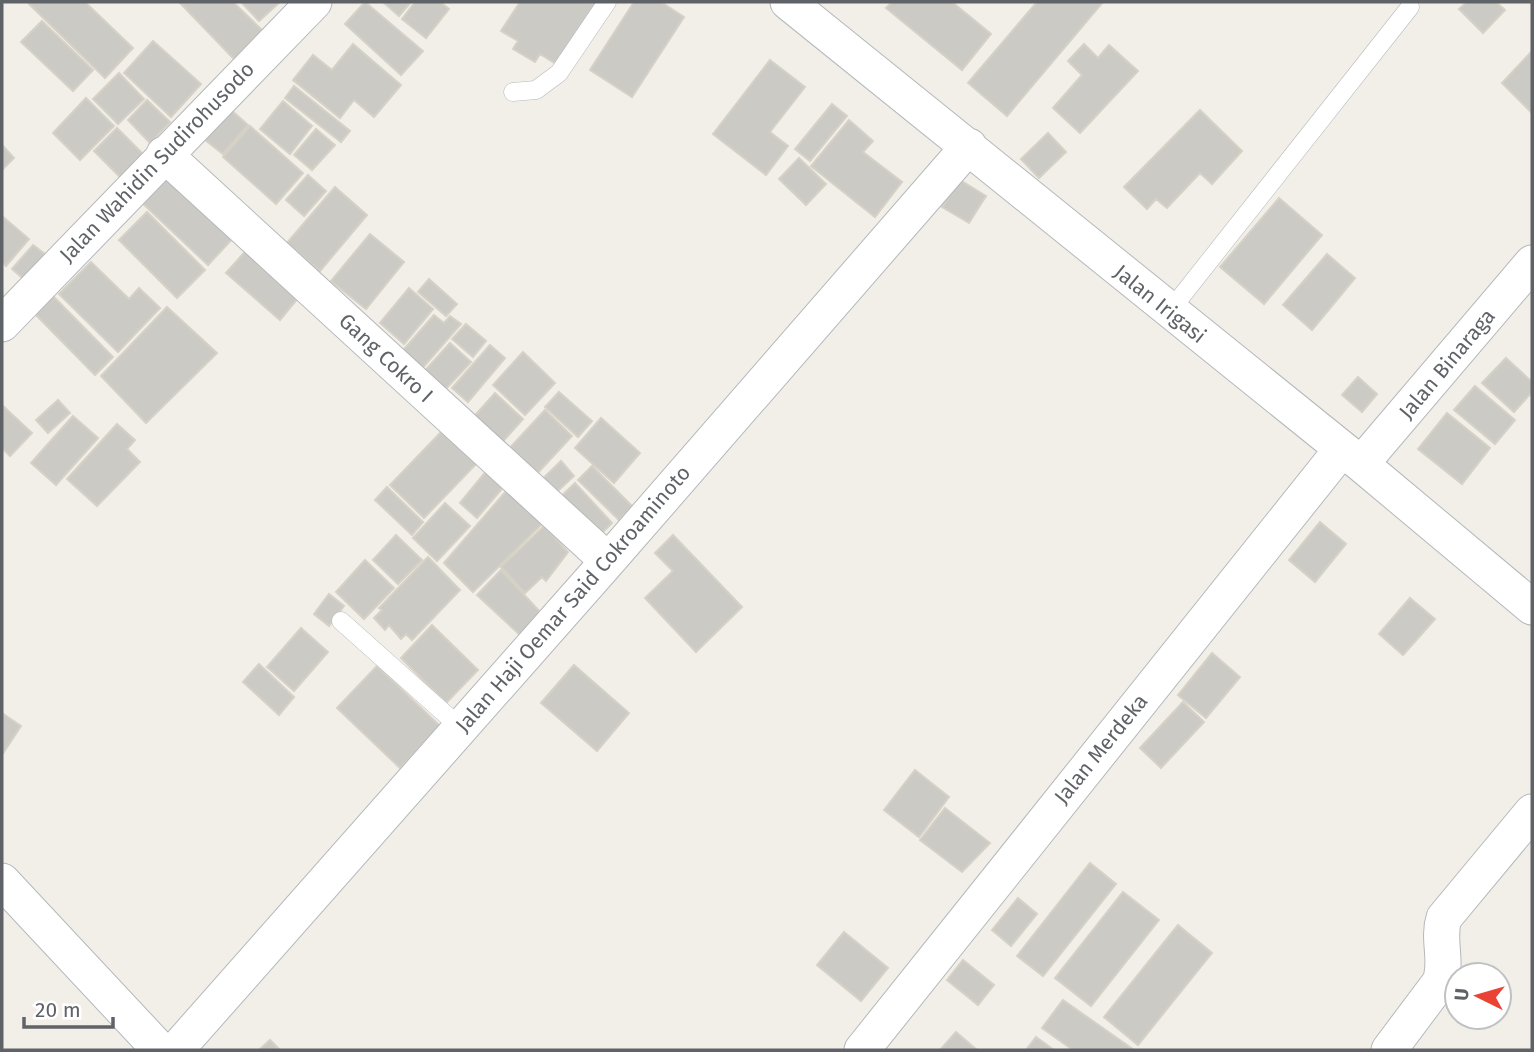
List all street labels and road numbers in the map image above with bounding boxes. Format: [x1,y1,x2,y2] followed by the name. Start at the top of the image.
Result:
[54,56,260,268] street label: Jalan Wahidin Sudirohusodo
[1109,259,1211,349] street label: Jalan Irigasi
[1393,304,1501,424] street label: Jalan Binaraga
[333,308,439,408] street label: Gang Cokro I
[450,460,696,738] street label: Jalan Haji Oemar Said Cokroaminoto
[1049,689,1153,809] street label: Jalan Merdeka

